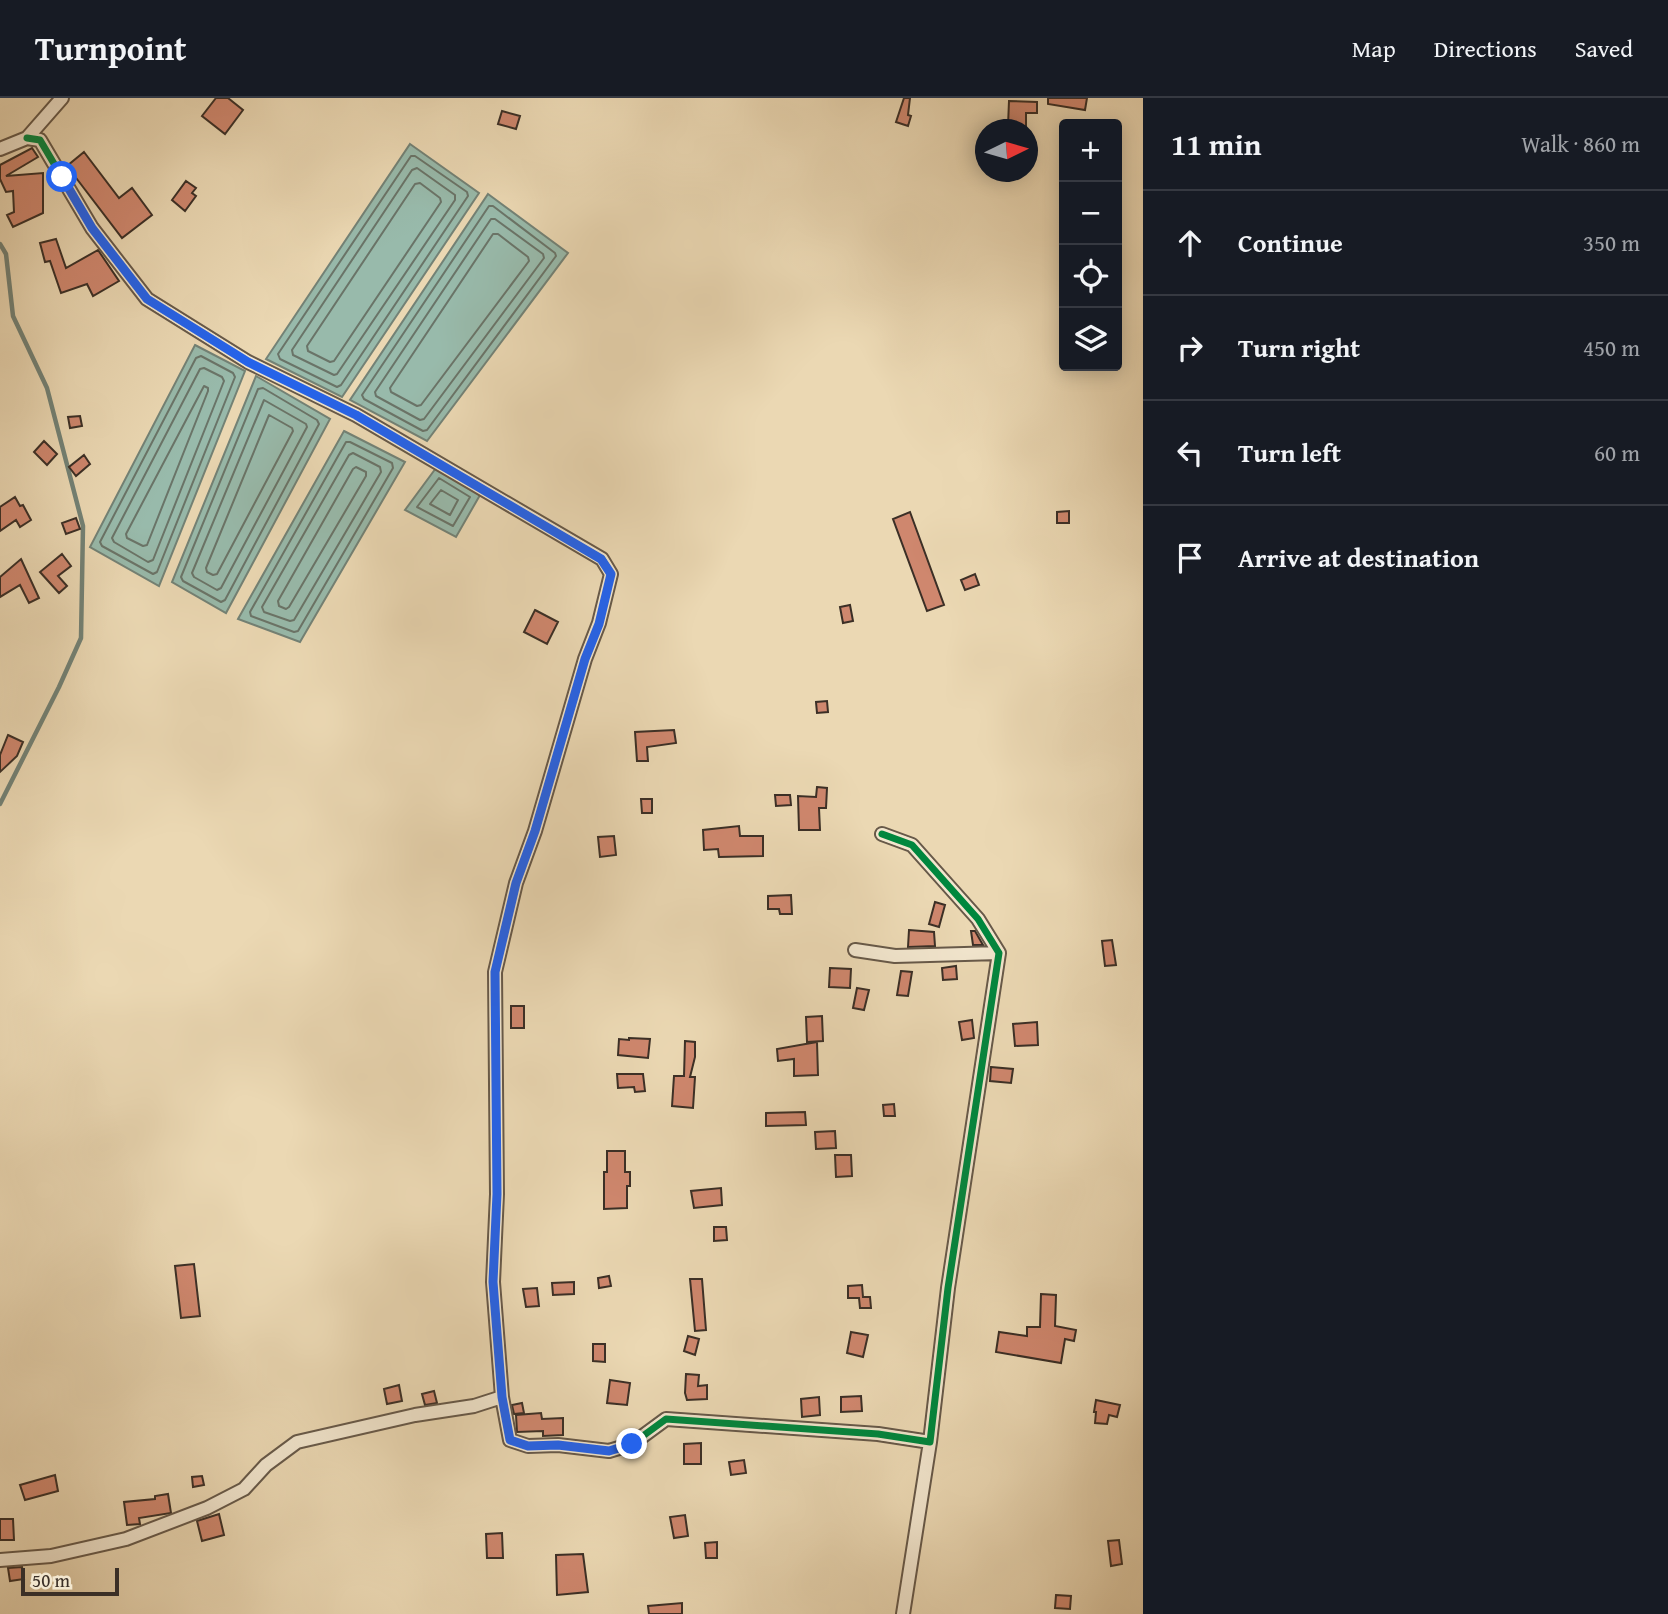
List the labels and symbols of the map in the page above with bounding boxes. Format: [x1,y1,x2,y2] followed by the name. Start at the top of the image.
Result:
[975,119,1038,182] north arrow
[46,161,77,192] route start
[616,1428,647,1459] route end
[21,1565,119,1597] scale bar

